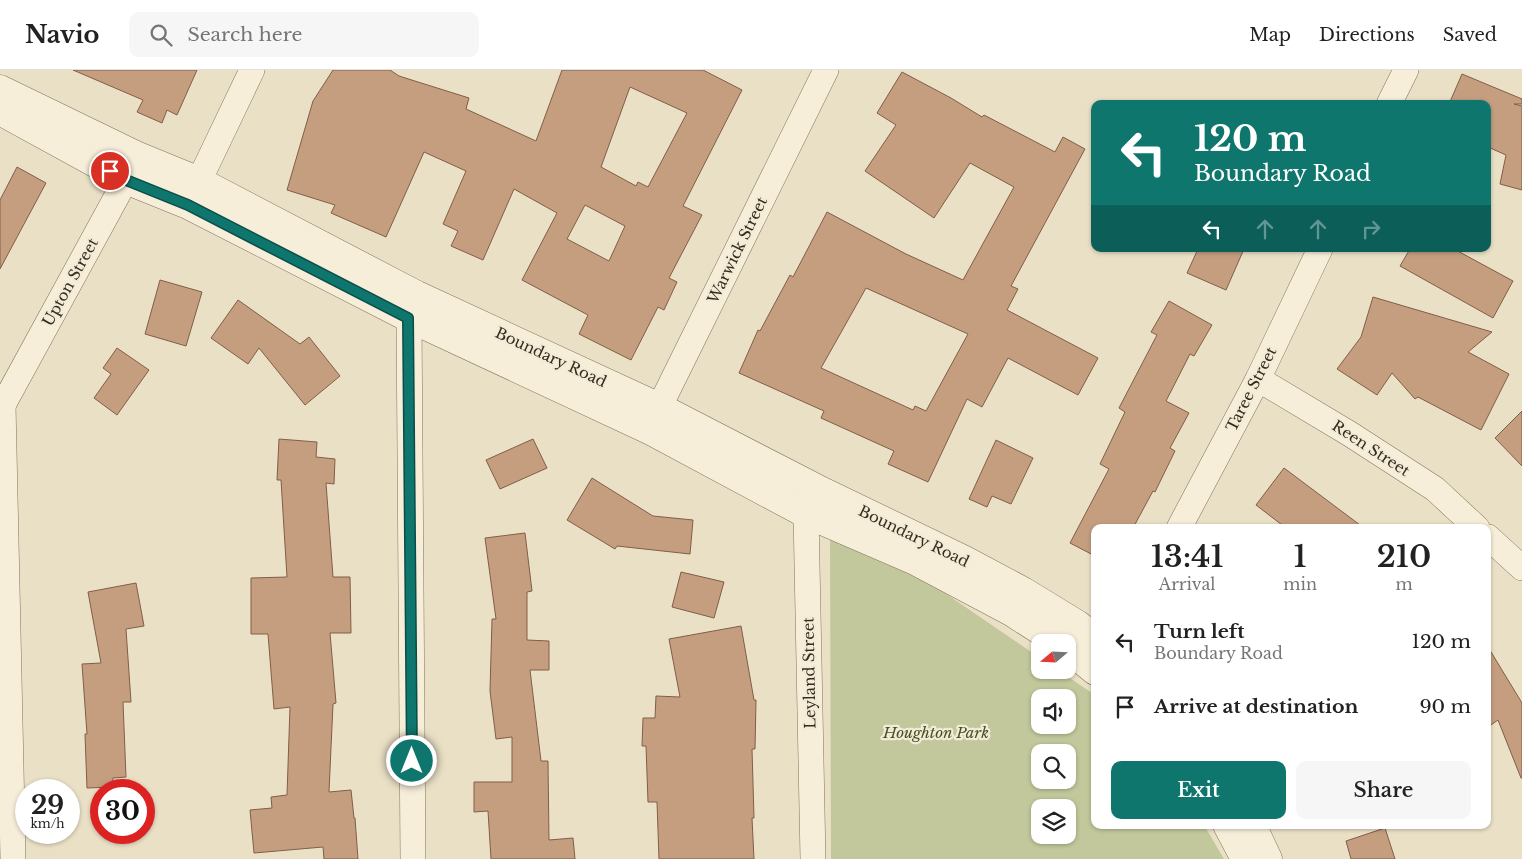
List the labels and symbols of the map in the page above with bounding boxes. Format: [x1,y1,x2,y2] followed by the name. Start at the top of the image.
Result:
[89,150,131,192] pin
[703,193,771,307] street label: Warwick Street
[38,234,102,329] street label: Upton Street
[492,323,610,391] street label: Boundary Road
[1222,343,1281,434] street label: Taree Street
[1329,416,1414,480] street label: Reen Street
[856,501,972,571] street label: Boundary Road
[799,617,819,729] street label: Leyland Street
[1031,634,1076,679] north arrow
[882,723,989,742] park label: Houghton Park
[385,734,437,786] position arrow
[90,779,155,844] speed limit sign: 30

